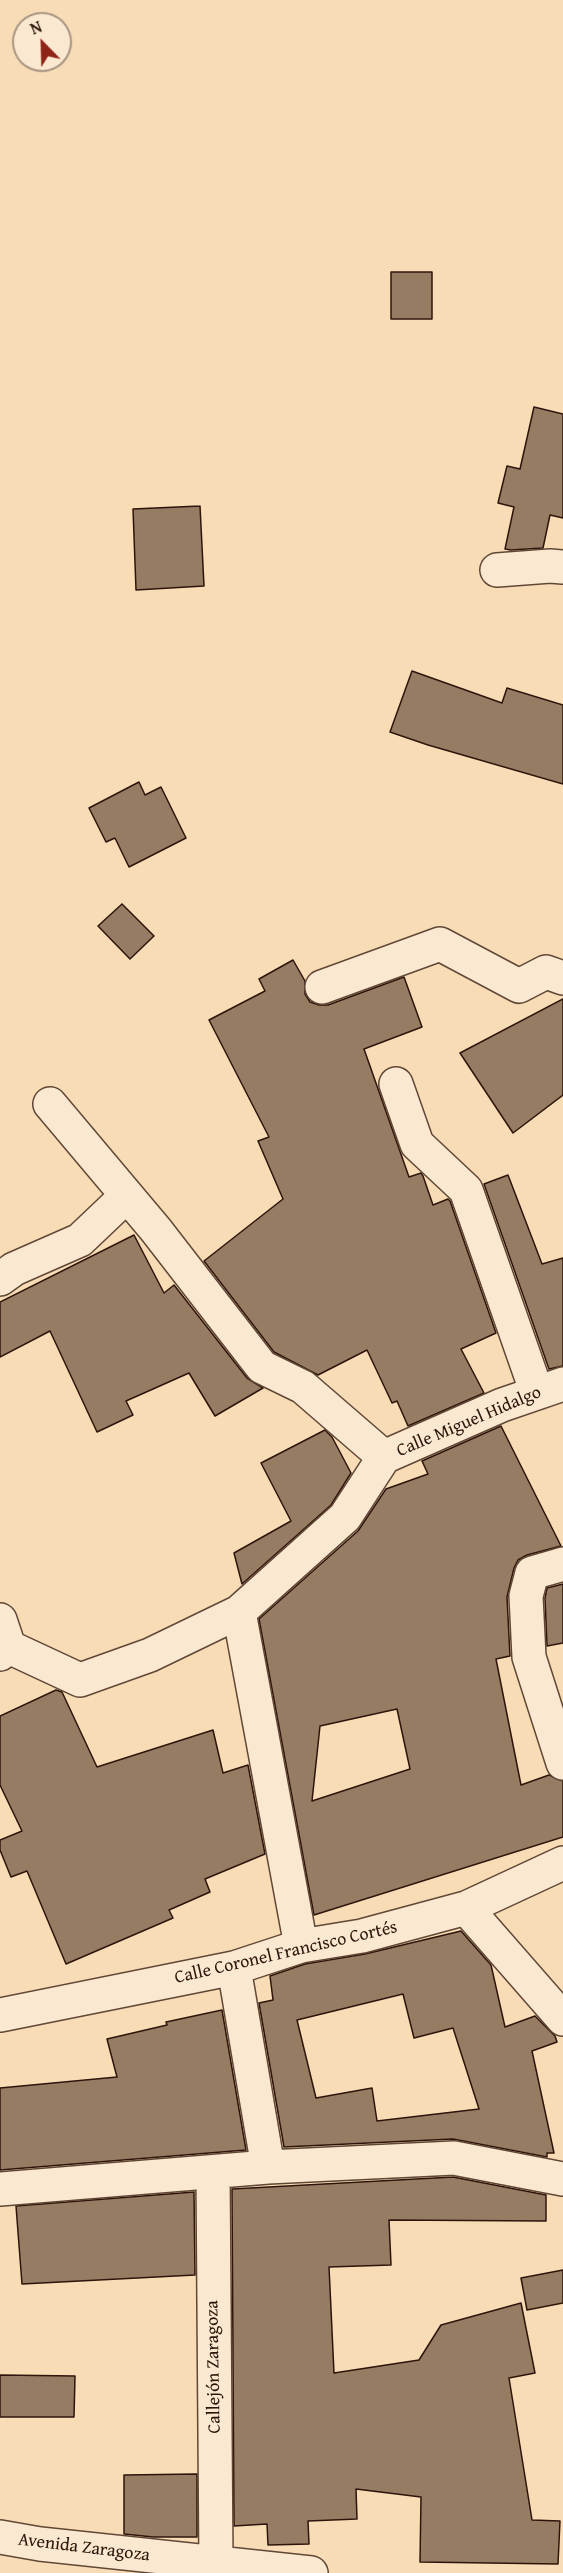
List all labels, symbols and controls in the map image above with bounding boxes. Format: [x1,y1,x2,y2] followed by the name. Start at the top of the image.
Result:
[12,12,72,72] north arrow
[26,14,45,40] text: N
[393,1382,545,1462] street label: Calle Miguel Hidalgo
[173,1917,399,1989] street label: Calle Coronel Francisco Cortés
[202,2300,226,2434] street label: Callejón Zaragoza
[17,2529,151,2567] street label: Avenida Zaragoza

